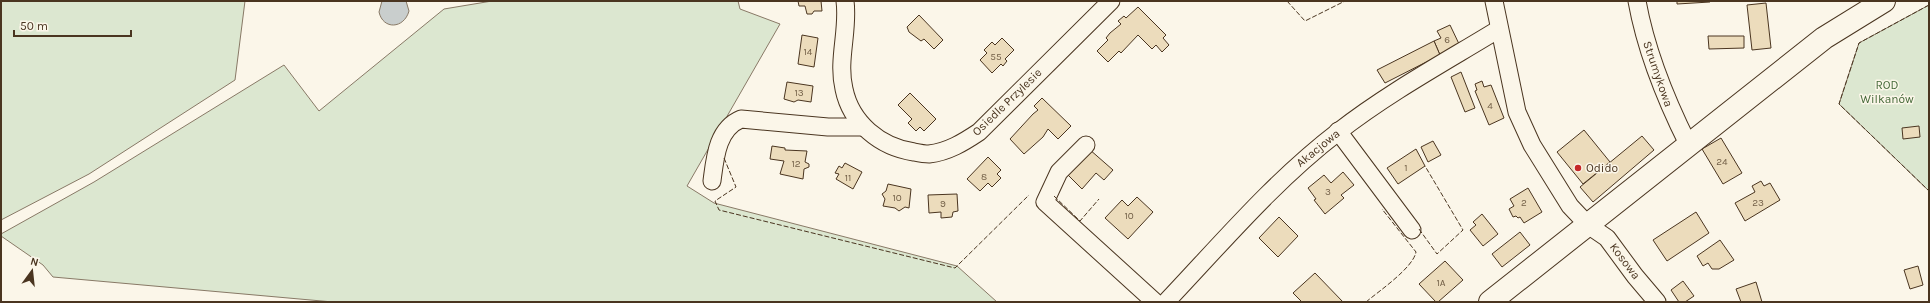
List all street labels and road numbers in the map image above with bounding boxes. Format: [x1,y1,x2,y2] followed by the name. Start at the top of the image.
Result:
[1640,39,1676,109] street label: Strumykowa
[969,65,1045,139] street label: Osiedle Przylesie
[1293,126,1343,170] street label: Akacjowa
[1607,240,1643,282] street label: Kosowa

